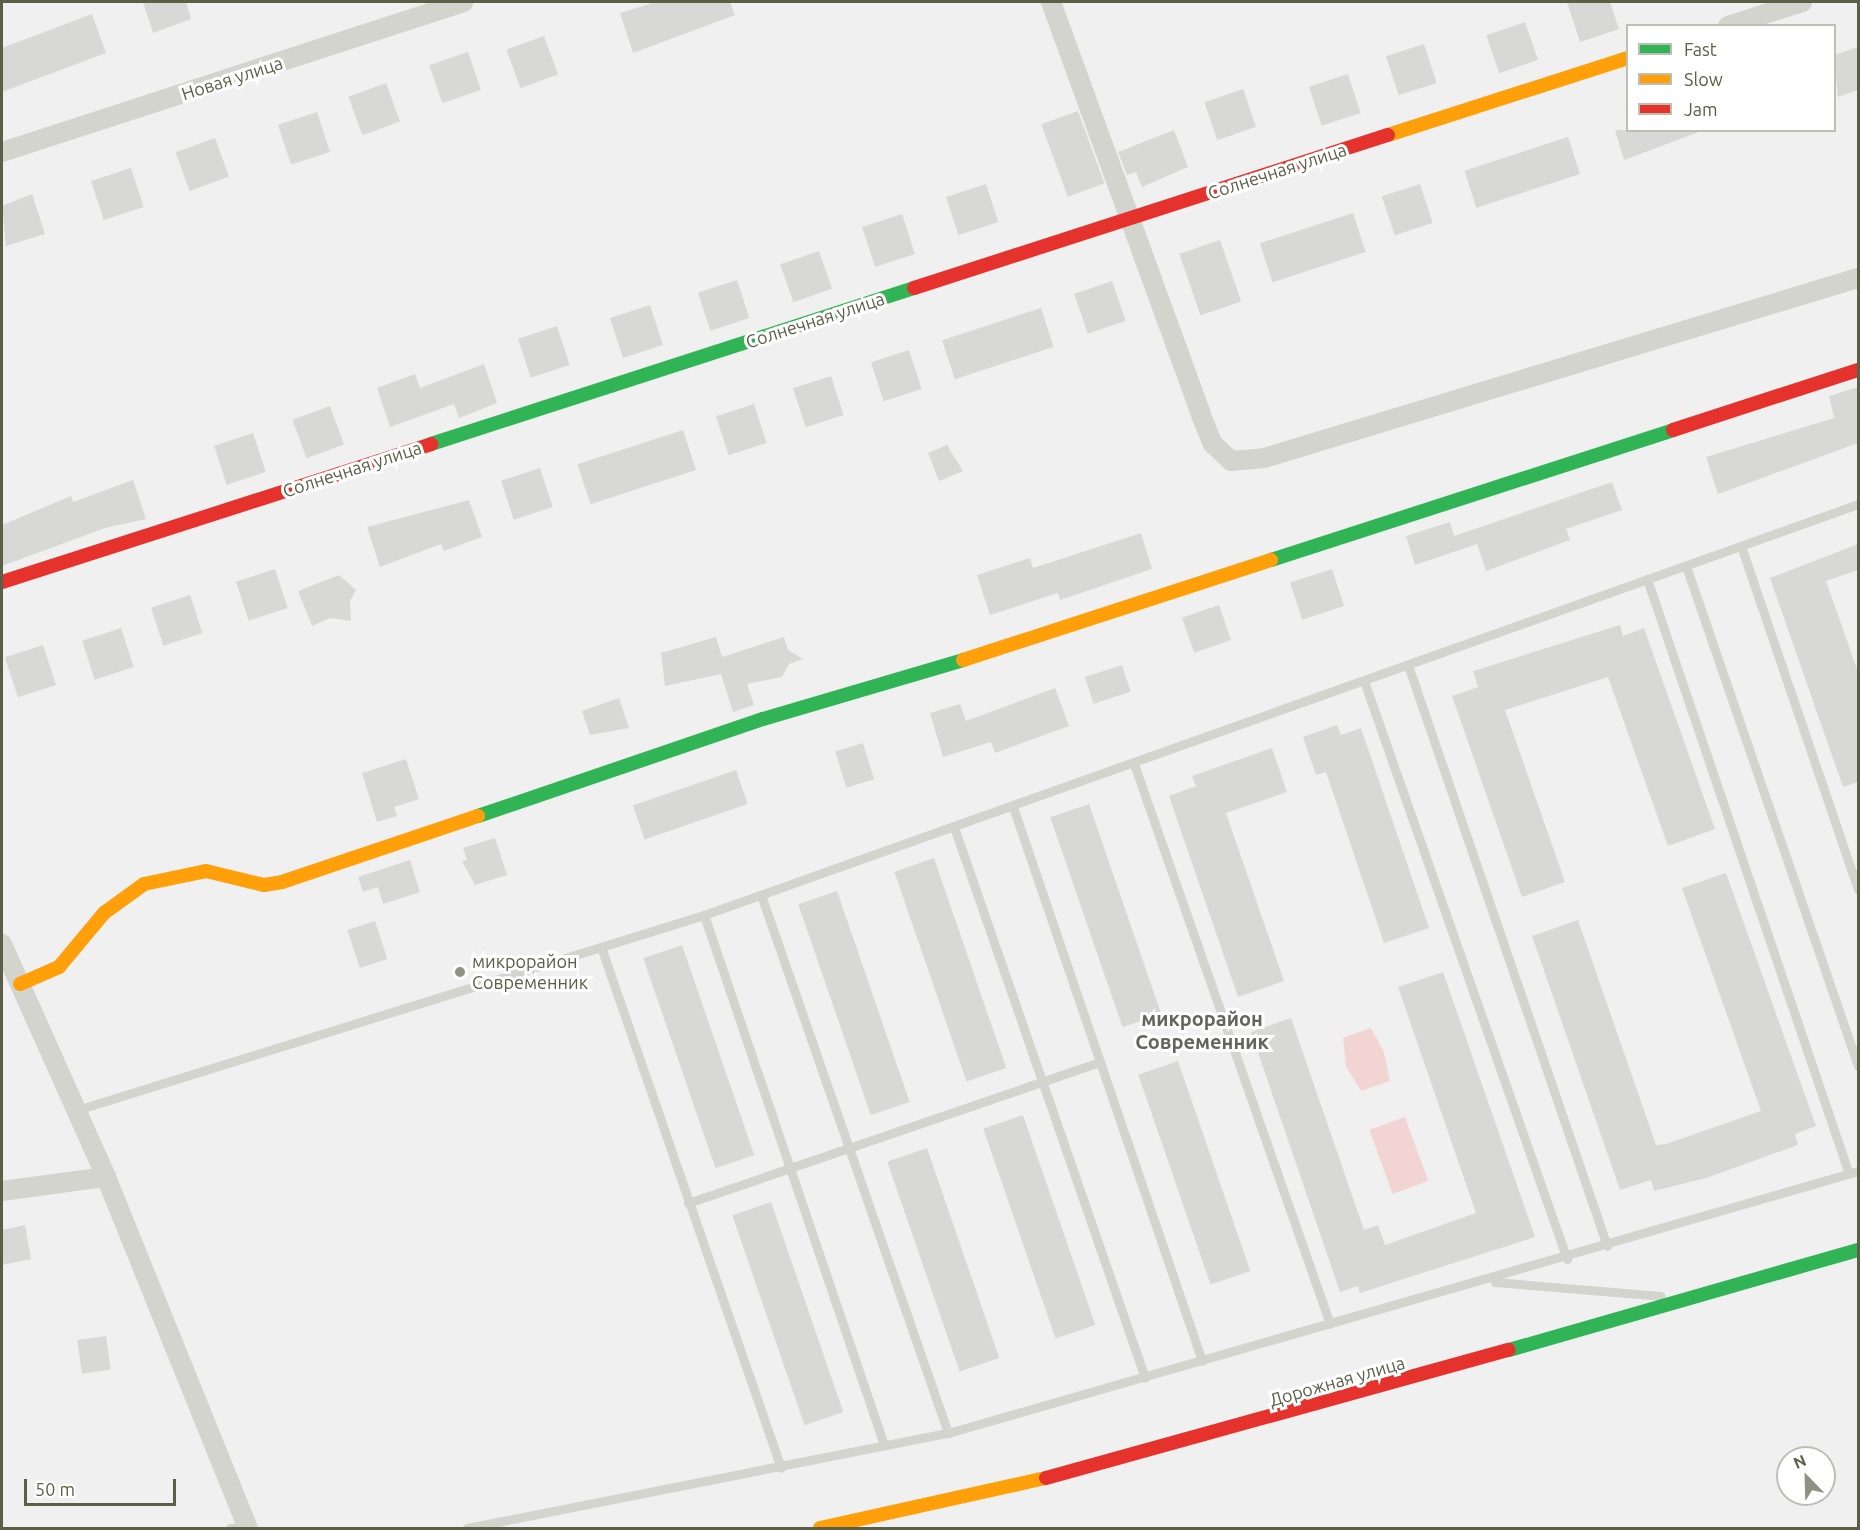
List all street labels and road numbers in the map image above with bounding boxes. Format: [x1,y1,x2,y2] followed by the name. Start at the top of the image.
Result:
[179,51,285,105] street label: Новая улица
[1205,138,1349,204] street label: Солнечная улица
[743,287,887,353] street label: Солнечная улица
[280,436,424,502] street label: Солнечная улица
[1267,1351,1407,1411] street label: Дорожная улица

